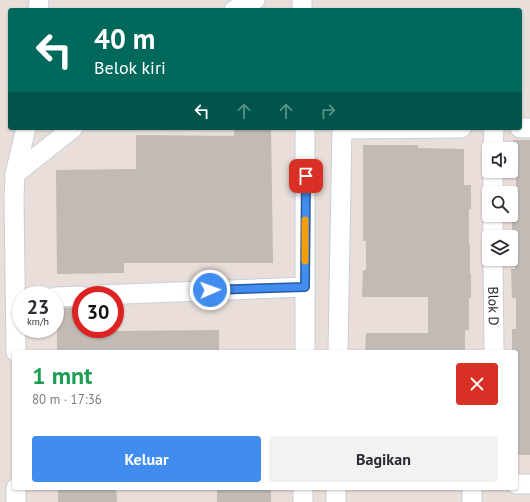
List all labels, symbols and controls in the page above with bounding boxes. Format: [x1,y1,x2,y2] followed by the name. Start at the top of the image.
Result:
[94,20,155,57] text: 40 m
[28,24,80,76] icon: left
[94,56,166,79] text: Belok kiri
[191,100,213,122] icon: left
[233,100,255,122] icon: ahead
[275,100,297,122] icon: ahead
[317,100,339,122] icon: right
[482,142,518,266] map controls
[482,142,518,178] button: sound
[289,159,323,193] pin
[295,165,317,187] icon: arrive
[482,186,518,222] button: search
[482,230,518,266] button: layers
[189,269,231,311] position arrow
[72,286,124,338] speed limit sign: 30
[484,286,503,326] street label: Blok D
[27,294,49,320] text: 23
[27,315,49,328] text: km/h
[32,360,92,391] text: 1 mnt
[456,363,498,405] button: close
[32,391,102,408] text: 80 m · 17:36
[32,436,261,482] button: Keluar
[269,436,498,482] button: Bagikan

